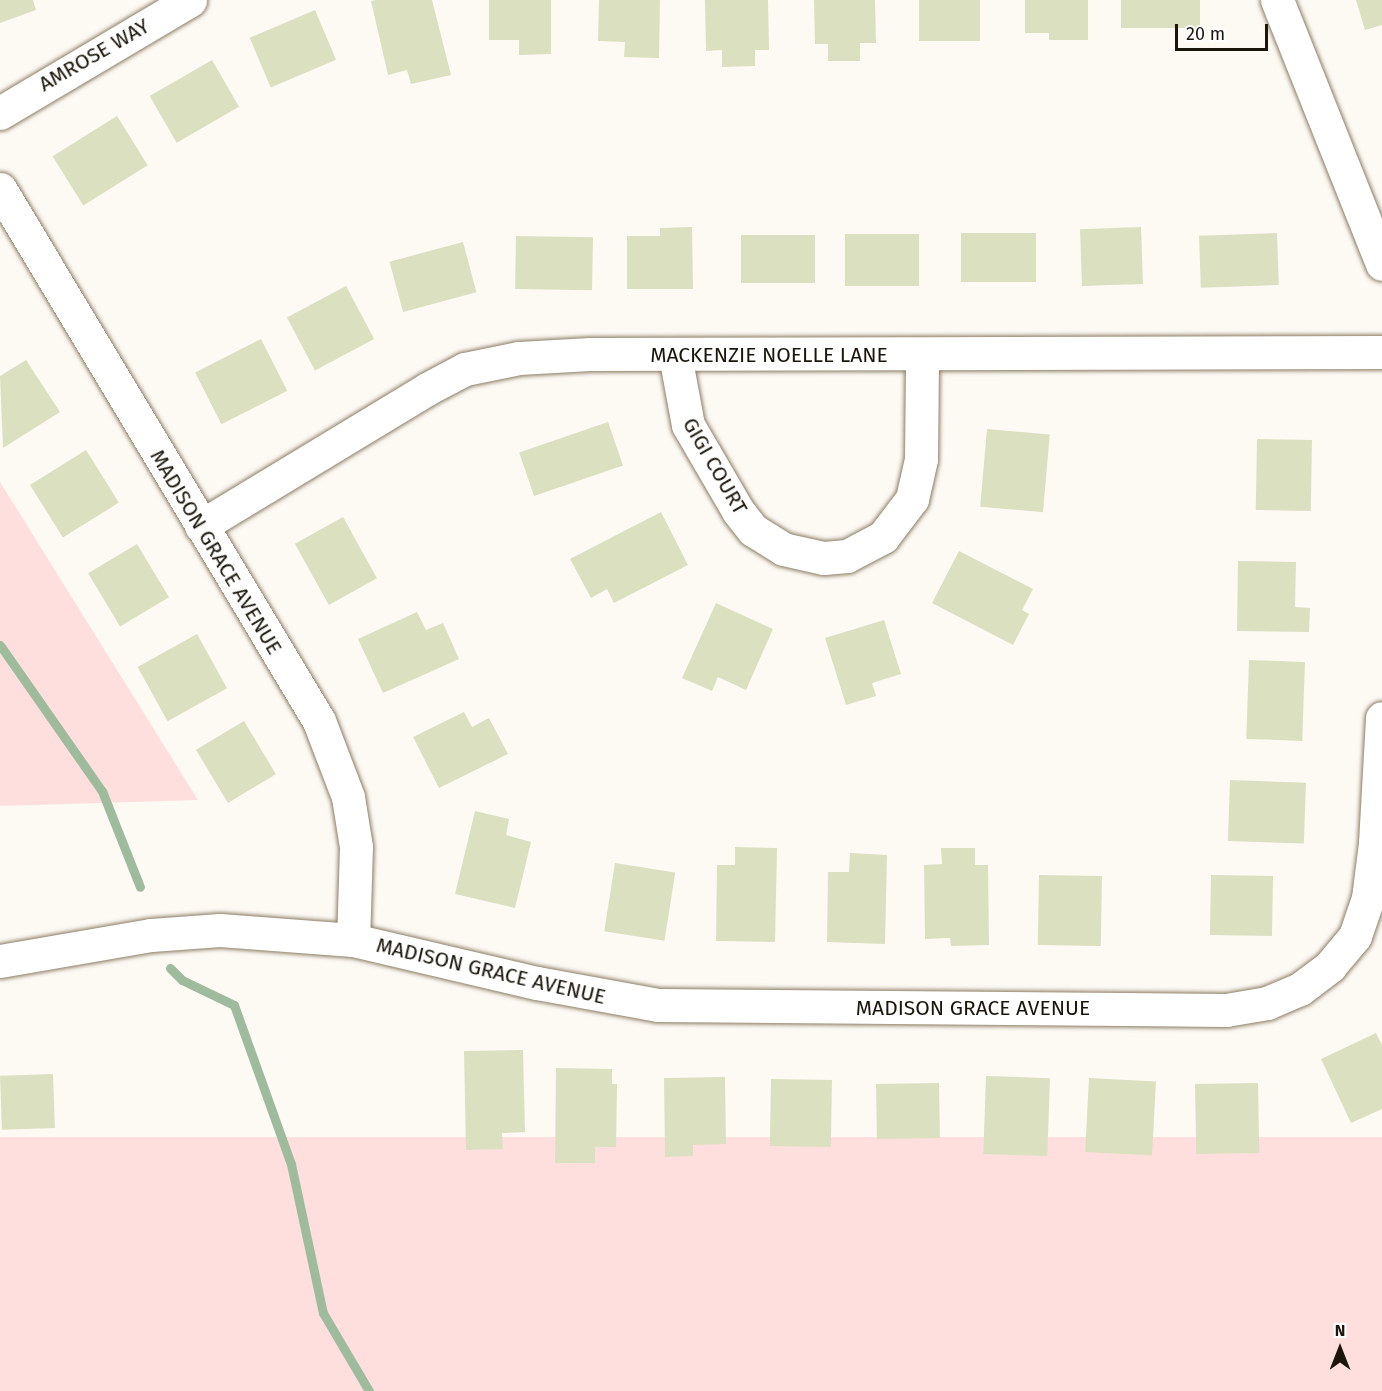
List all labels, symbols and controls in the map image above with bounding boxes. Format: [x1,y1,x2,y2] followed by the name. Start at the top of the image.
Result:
[1178,12,1271,50] scale bar
[34,13,154,97] street label: AMROSE WAY
[1186,23,1225,45] text: 20 m
[650,342,888,368] street label: MACKENZIE NOELLE LANE
[677,413,753,519] street label: GIGI COURT
[145,445,287,659] street label: MADISON GRACE AVENUE
[374,932,608,1010] street label: MADISON GRACE AVENUE
[856,995,1090,1021] street label: MADISON GRACE AVENUE
[1310,1319,1370,1379] north arrow
[1335,1321,1345,1340] text: N

